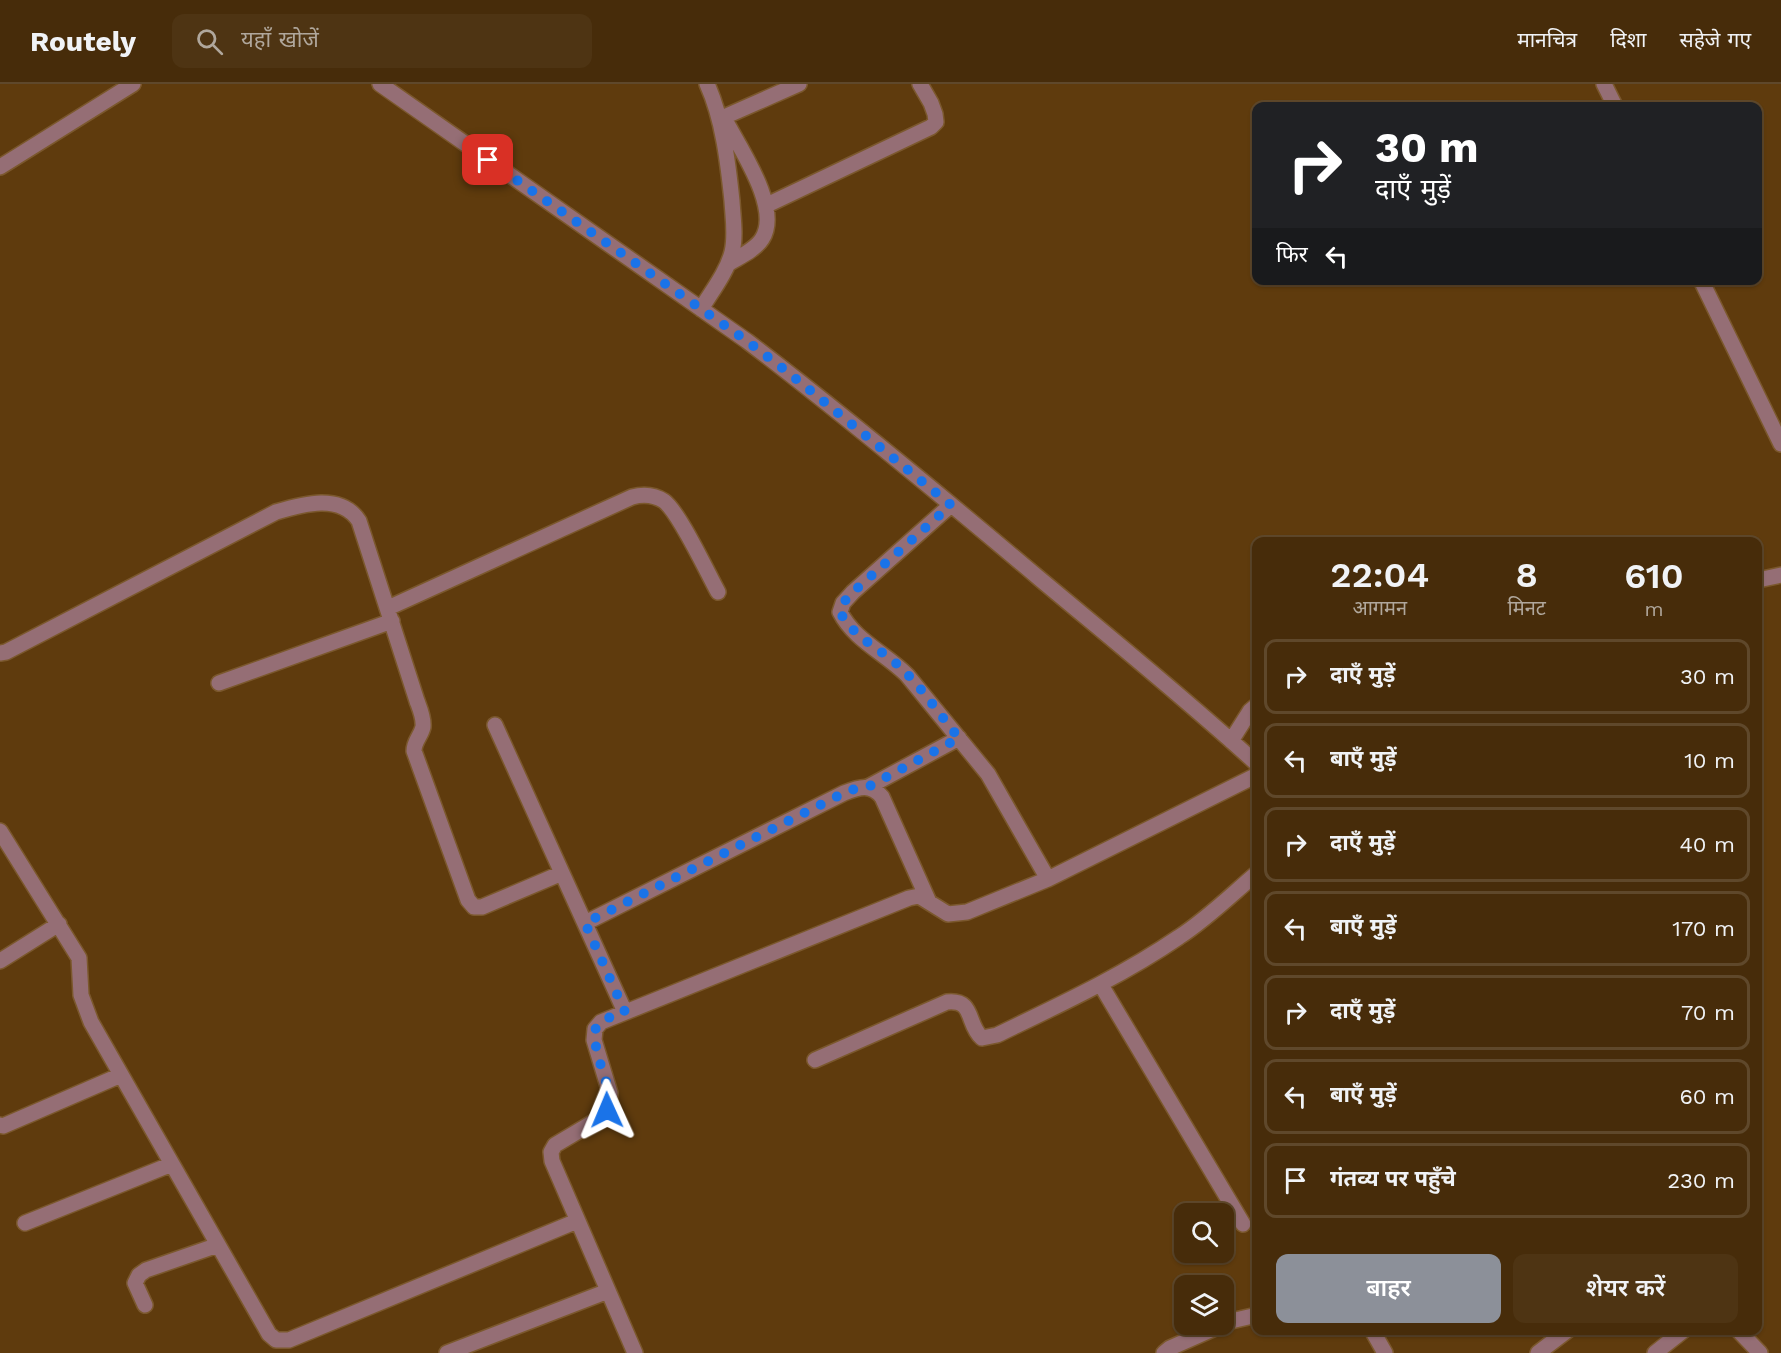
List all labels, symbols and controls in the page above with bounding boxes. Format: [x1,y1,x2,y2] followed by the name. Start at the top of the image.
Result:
[172,14,592,68] search box
[30,25,136,58] text: Routely
[193,25,226,58] icon: search
[241,27,319,52] text: यहाँ खोजें
[1517,27,1577,52] text: मानचित्र
[1610,27,1646,52] text: दिशा
[1679,27,1751,52] text: सहेजे गए
[1375,123,1479,172] text: 30 m
[1276,126,1354,204] icon: right
[462,134,513,185] pin
[471,143,504,176] icon: arrive
[1375,173,1451,205] text: दाएँ मुड़ें
[1320,240,1353,273] icon: left
[1276,242,1308,267] text: फिर
[1330,554,1429,596] text: 22:04
[1516,554,1538,596] text: 8
[1624,555,1684,597] text: 610
[1352,596,1407,620] text: आगमन
[1508,596,1546,620] text: मिनट
[1644,597,1663,621] text: m
[1279,660,1312,693] icon: right
[1330,662,1395,687] text: दाएँ मुड़ें
[1680,664,1735,689] text: 30 m
[1279,744,1312,777] icon: left
[1330,746,1397,771] text: बाएँ मुड़ें
[1684,748,1735,773] text: 10 m
[1279,828,1312,861] icon: right
[1330,830,1395,855] text: दाएँ मुड़ें
[1679,832,1735,857] text: 40 m
[1279,912,1312,945] icon: left
[1330,914,1397,939] text: बाएँ मुड़ें
[1672,916,1735,941] text: 170 m
[1279,996,1312,1029] icon: right
[1330,998,1395,1023] text: दाएँ मुड़ें
[1681,1000,1735,1025] text: 70 m
[575,1078,639,1142] position arrow
[1279,1080,1312,1113] icon: left
[1330,1082,1397,1107] text: बाएँ मुड़ें
[1679,1084,1735,1109] text: 60 m
[1279,1164,1312,1197] icon: arrive
[1330,1166,1456,1191] text: गंतव्य पर पहुँचे
[1667,1168,1735,1193] text: 230 m
[1174,1203,1234,1335] map controls
[1174,1203,1234,1263] button: search
[1276,1254,1501,1323] button: बाहर
[1513,1254,1738,1323] button: शेयर करें
[1174,1275,1234,1335] button: layers

